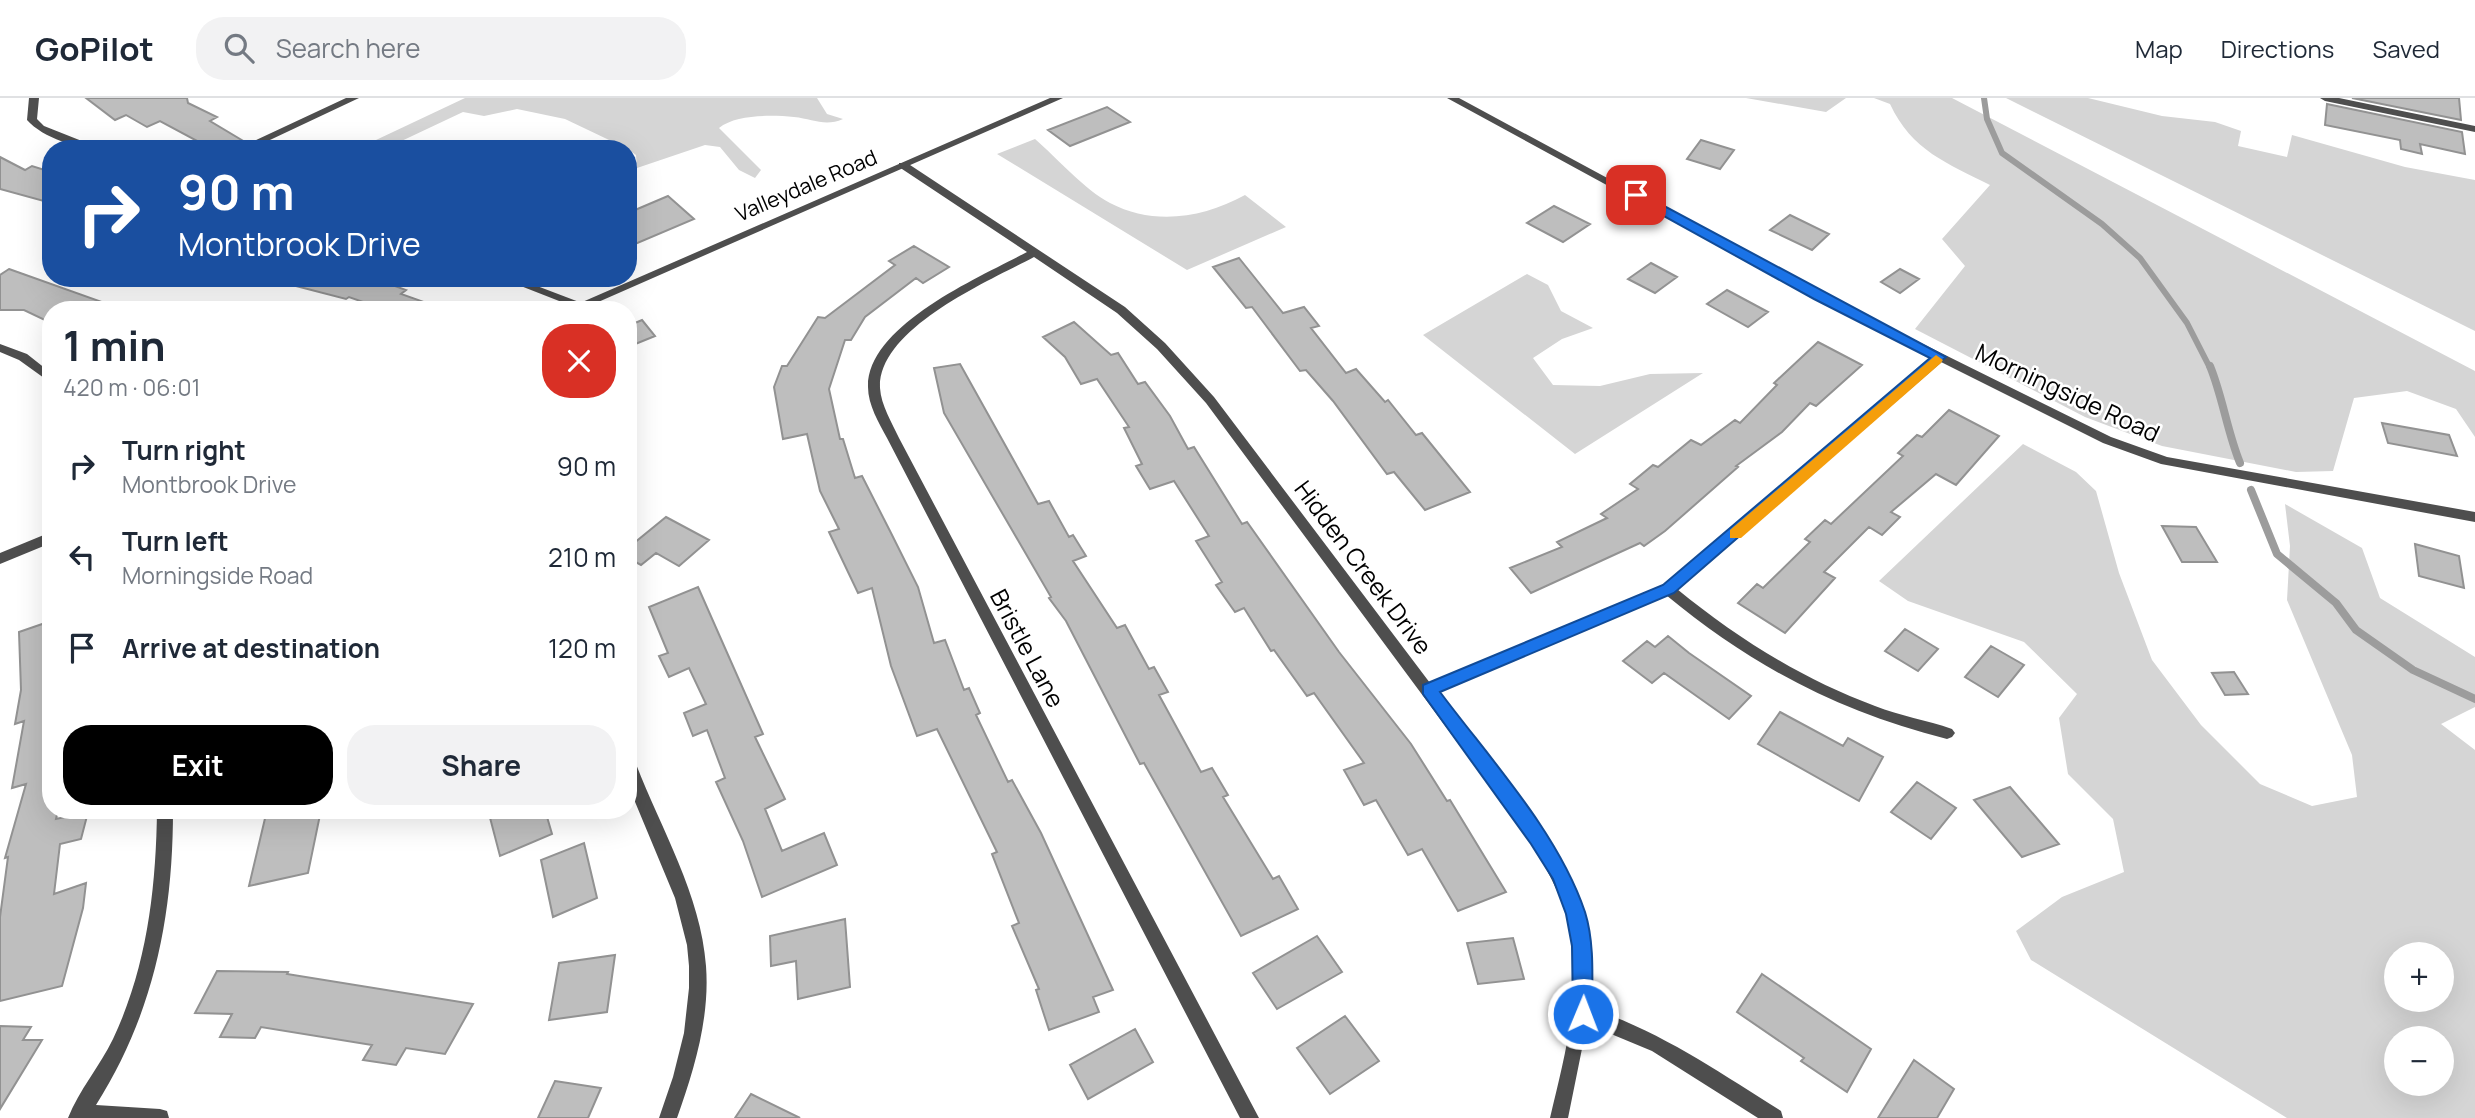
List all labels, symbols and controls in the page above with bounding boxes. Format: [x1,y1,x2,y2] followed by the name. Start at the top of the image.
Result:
[196,17,686,80] search box
[35,26,154,71] text: GoPilot
[220,29,258,67] icon: search
[276,30,420,66] text: Search here
[2135,32,2183,65] text: Map
[2221,32,2334,65] text: Directions
[2372,32,2440,65] text: Saved
[731,143,881,227] street label: Valleydale Road
[178,158,295,225] text: 90 m
[1606,165,1666,225] pin
[63,168,154,259] icon: right
[1617,176,1655,214] icon: arrive
[178,222,421,266] text: Montbrook Drive
[63,316,166,374] text: 1 min
[542,324,616,398] button: close
[1971,335,2165,449] street label: Morningside Road
[63,371,200,403] text: 420 m · 06:01
[122,432,246,468] text: Turn right
[63,447,101,485] icon: right
[557,448,616,484] text: 90 m
[122,468,296,500] text: Montbrook Drive
[1288,473,1440,661] street label: Hidden Creek Drive
[122,523,229,559] text: Turn left
[63,538,101,576] icon: left
[548,539,616,575] text: 210 m
[122,559,313,591] text: Morningside Road
[983,583,1073,713] street label: Bristle Lane
[63,629,101,667] icon: arrive
[122,630,380,666] text: Arrive at destination
[548,630,616,666] text: 120 m
[63,725,333,805] button: Exit
[347,725,616,805] button: Share
[2384,942,2454,1096] map controls
[2384,942,2454,1012] button: +
[1546,977,1620,1051] position arrow
[2384,1026,2454,1096] button: −

